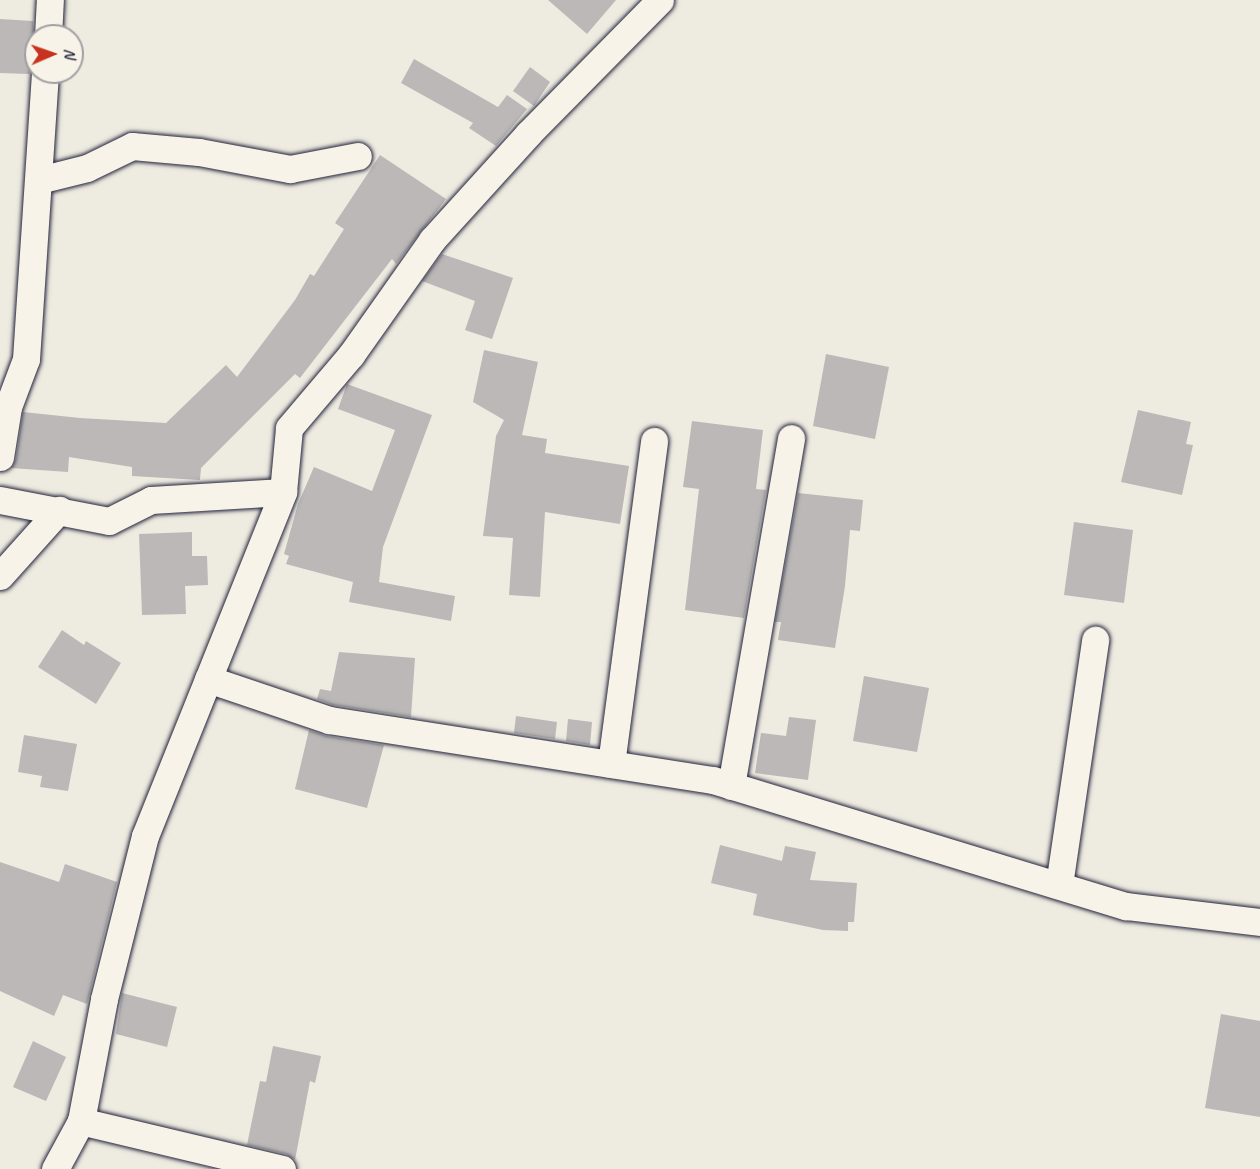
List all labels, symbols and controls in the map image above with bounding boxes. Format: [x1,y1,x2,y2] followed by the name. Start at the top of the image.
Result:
[24,24,84,84] north arrow
[60,48,80,59] text: N

